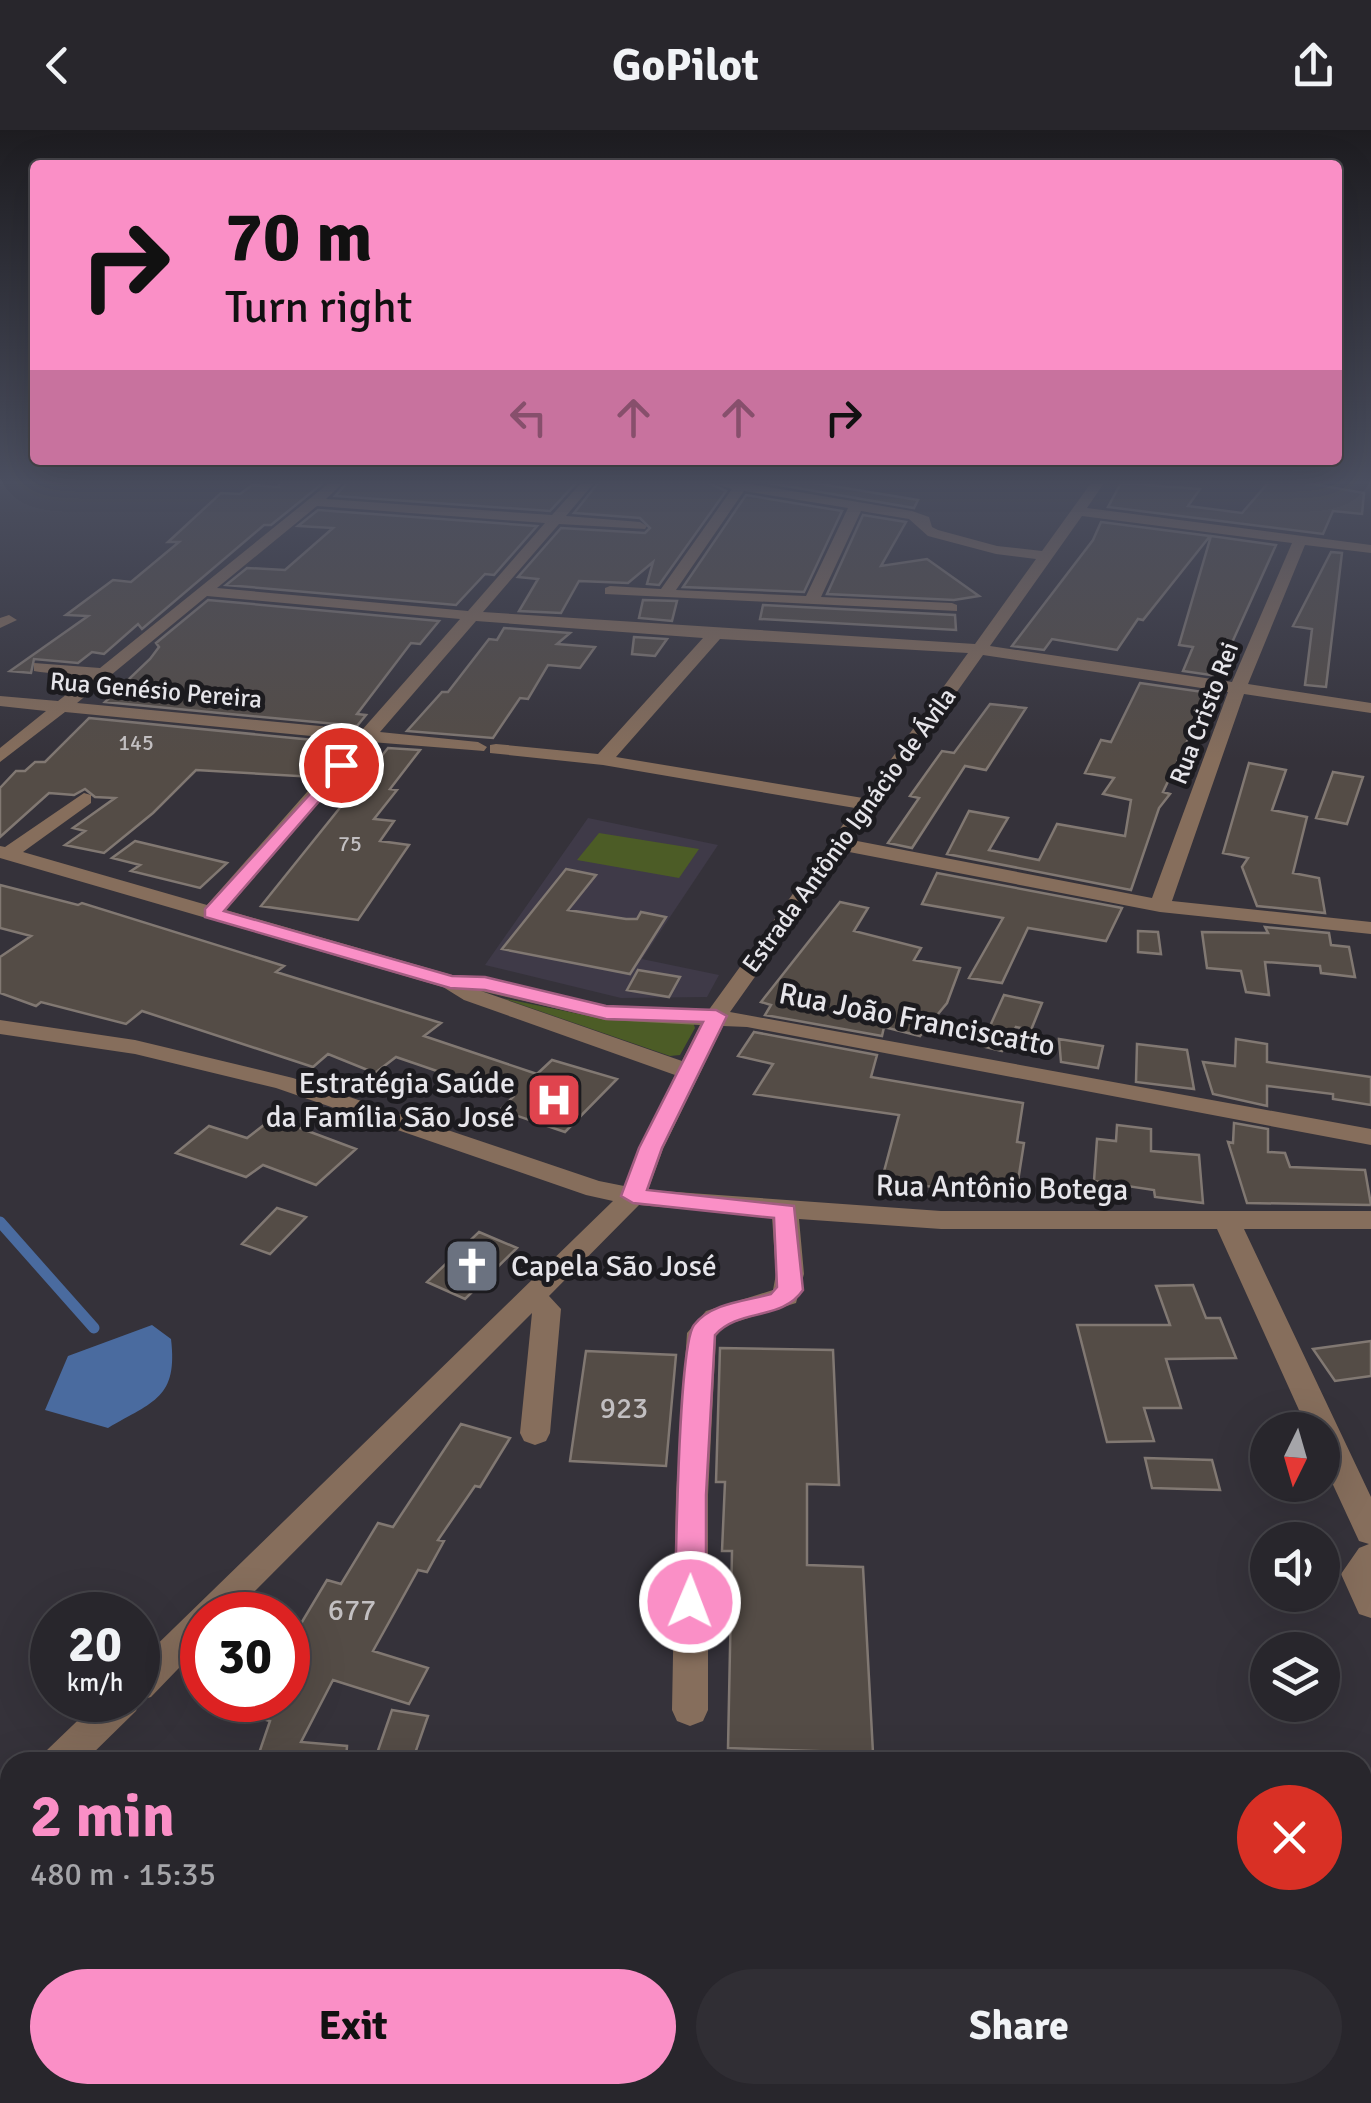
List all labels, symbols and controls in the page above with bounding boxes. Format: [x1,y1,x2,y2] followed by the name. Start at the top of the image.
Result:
[30,38,85,93] icon: back
[612,38,759,93] text: GoPilot
[1286,38,1341,93] icon: share
[225,194,373,280] text: 70 m
[60,200,190,330] icon: right
[225,280,413,335] text: Turn right
[501,390,556,445] icon: left
[606,390,661,445] icon: ahead
[711,390,766,445] icon: ahead
[816,390,871,445] icon: right
[1163,638,1245,788] street label: Rua Cristo Rei
[49,665,263,715] street label: Rua Genésio Pereira
[735,682,963,978] street label: Estrada Antônio Ignácio de Ávila
[299,723,384,808] pin
[118,729,154,756] house number: 145
[314,738,369,793] icon: arrive
[338,830,362,857] house number: 75
[776,975,1058,1065] street label: Rua João Franciscatto
[266,1065,515,1136] place label: Estratégia Saúde da Família São José
[524,1070,584,1130] hospital icon: Estratégia Saúde da Família São José
[875,1167,1129,1209] street label: Rua Antônio Botega
[442,1236,502,1296] church icon: Capela São José
[511,1248,717,1285] place label: Capela São José
[600,1390,648,1427] house number: 923
[1250,1412,1340,1502] north arrow
[1250,1412,1340,1722] map controls
[1250,1522,1340,1612] button: sound
[638,1550,742,1654] position arrow
[180,1592,310,1722] speed limit sign: 30
[328,1592,376,1629] house number: 677
[68,1614,122,1676] text: 20
[1250,1632,1340,1722] button: layers
[67,1667,123,1698] text: km/h
[30,1780,175,1854] text: 2 min
[1237,1785,1342,1890] button: close
[30,1855,216,1894] text: 480 m · 15:35
[30,1969,676,2084] button: Exit
[696,1969,1342,2084] button: Share

